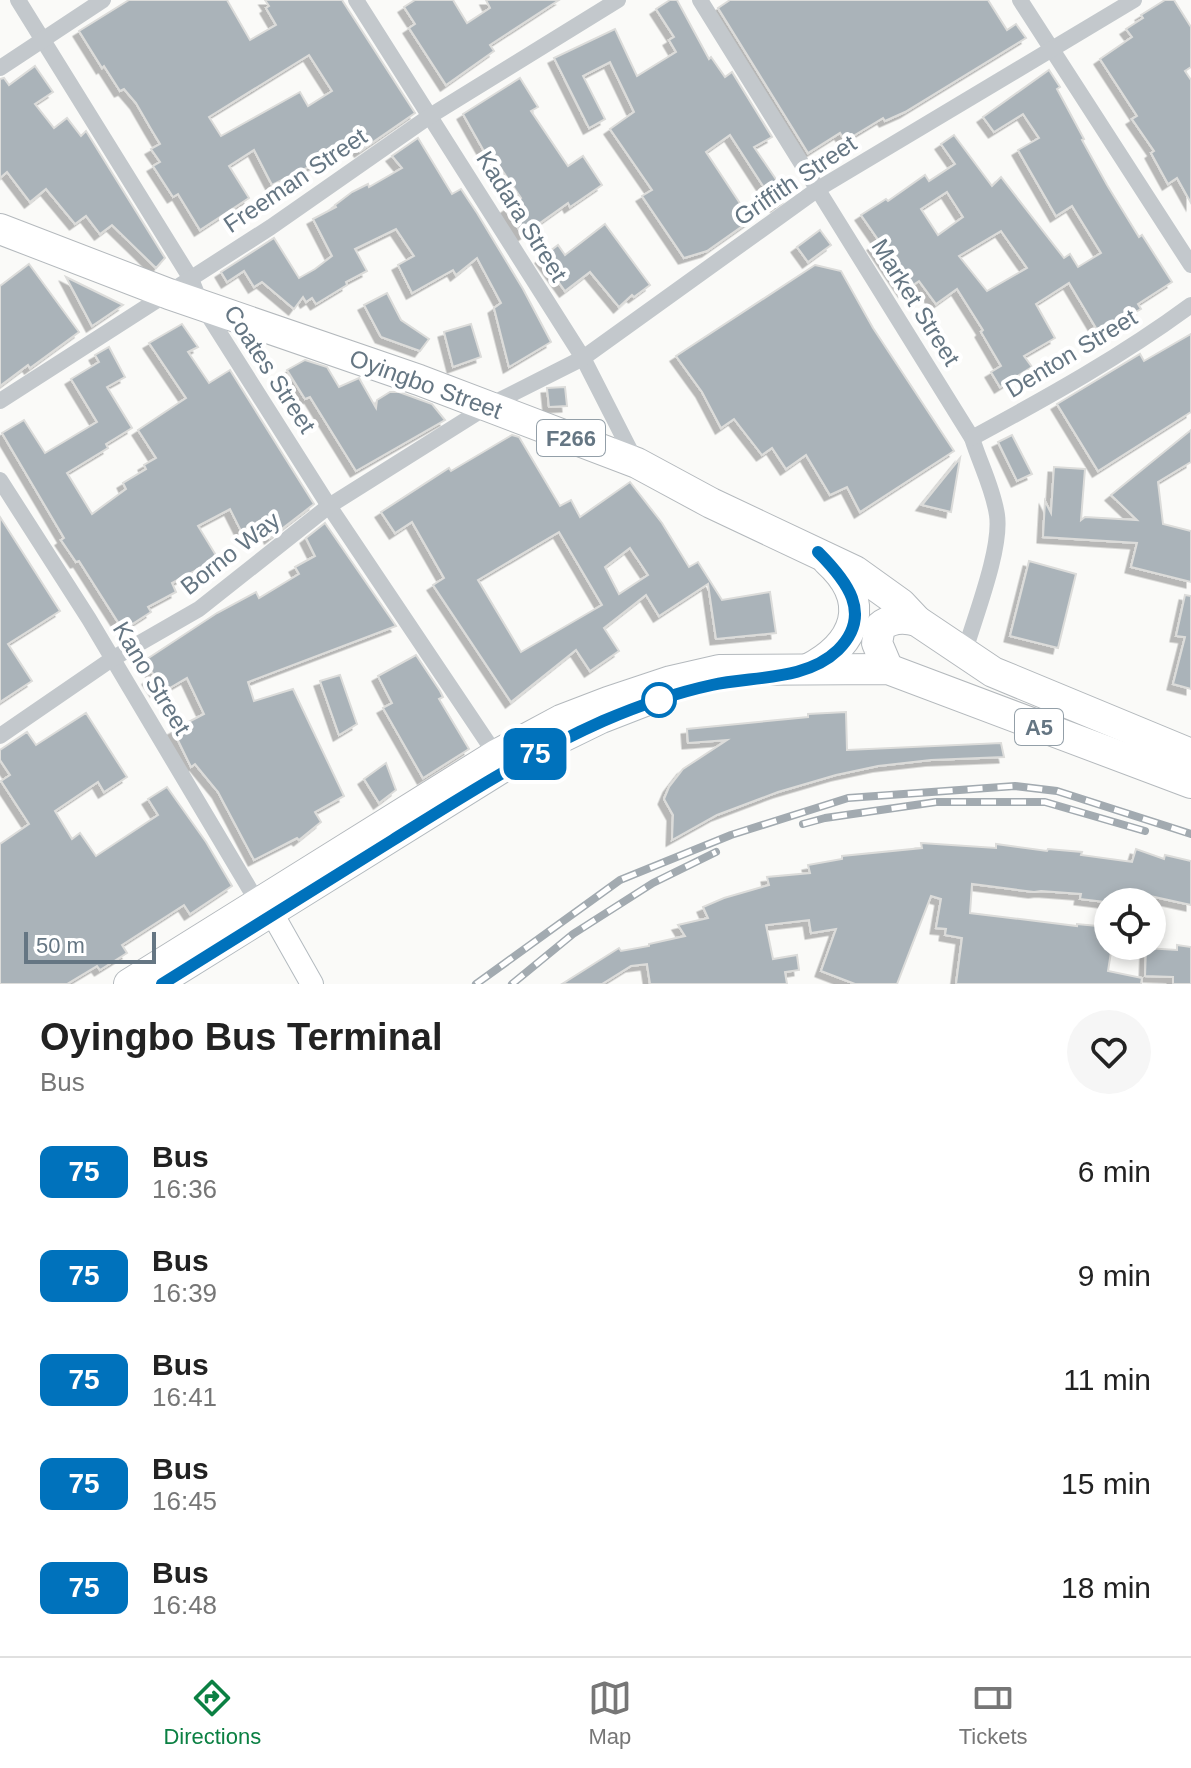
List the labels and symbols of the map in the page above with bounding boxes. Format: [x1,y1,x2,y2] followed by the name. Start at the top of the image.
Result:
[218,122,372,238] street label: Freeman Street
[729,129,861,231] street label: Griffith Street
[471,146,573,286] street label: Kadara Street
[866,234,966,371] street label: Market Street
[219,300,321,438] street label: Coates Street
[1001,303,1142,403] street label: Denton Street
[346,344,506,424] street label: Oyingbo Street
[537,420,605,456] road number: F266
[175,506,285,600] street label: Borno Way
[108,617,196,740] street label: Kano Street
[642,683,676,717] unlabelled marker
[1015,709,1063,745] road number: A5
[499,728,571,780] line badge: 75
[24,928,156,964] scale bar

